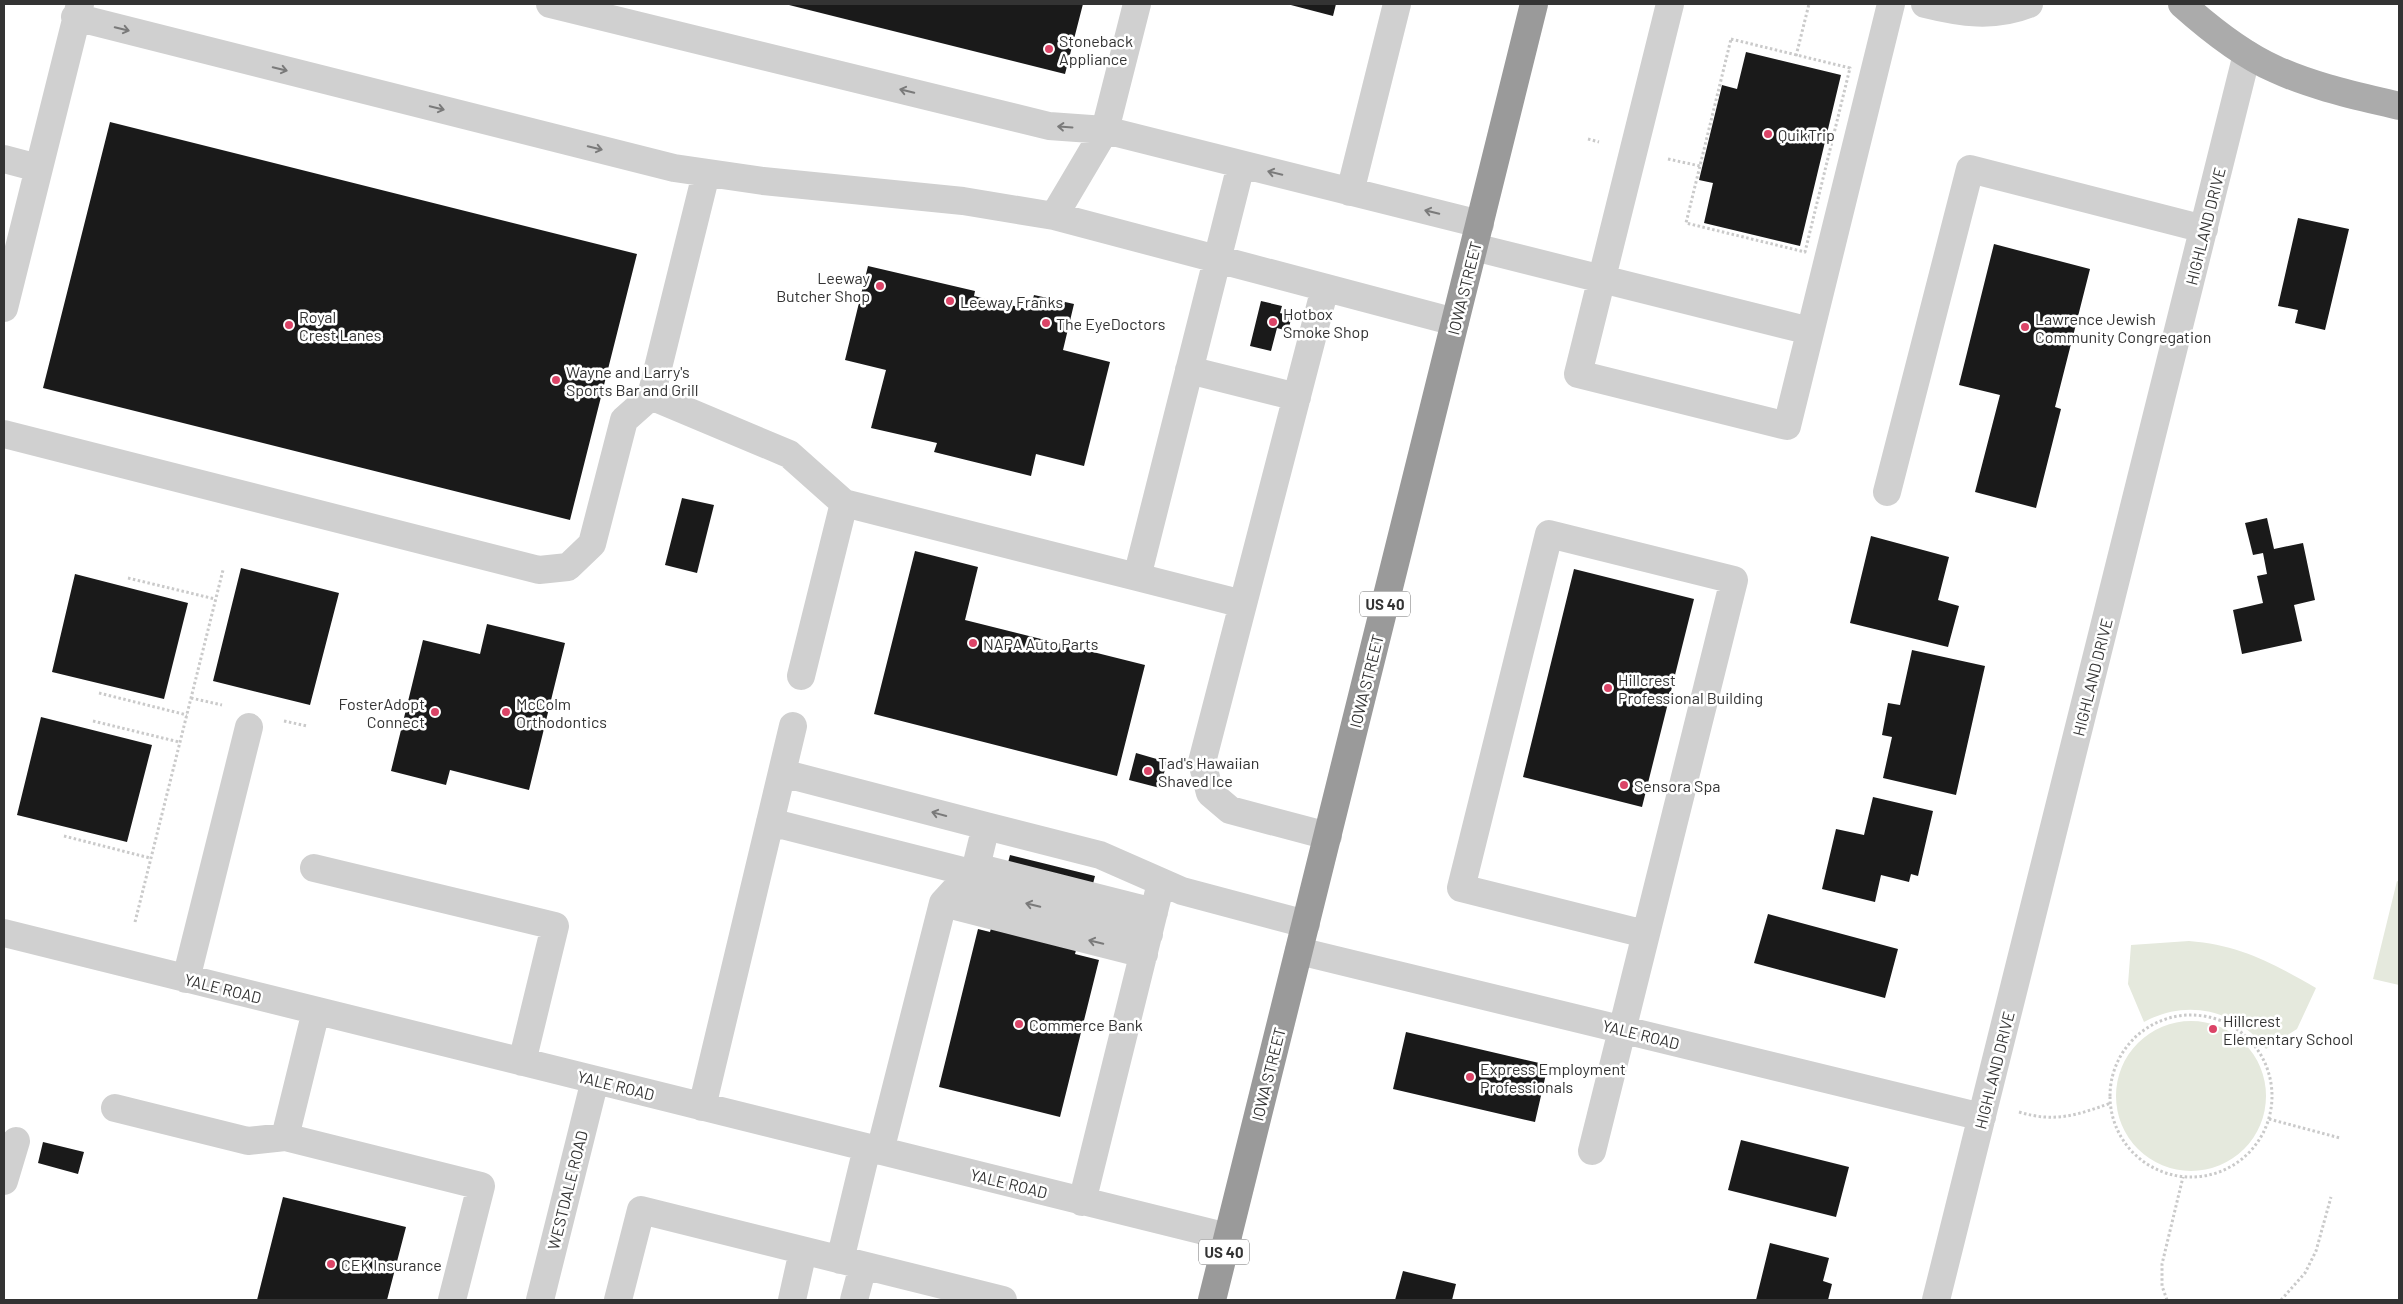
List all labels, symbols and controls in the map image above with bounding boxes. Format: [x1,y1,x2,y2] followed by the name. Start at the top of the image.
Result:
[114,25,130,34] one-way arrow
[1059,31,1133,68] place label: Stoneback Appliance
[1043,43,1055,55] marker: Stoneback Appliance
[271,64,287,74] one-way arrow
[899,86,915,95] one-way arrow
[429,104,445,114] one-way arrow
[1057,123,1073,132] one-way arrow
[1778,125,1835,144] place label: QuikTrip
[1762,128,1774,140] marker: QuikTrip
[586,144,602,153] one-way arrow
[2181,165,2229,287] street label: HIGHLAND DRIVE
[1267,168,1283,177] one-way arrow
[1425,207,1441,217] one-way arrow
[1443,239,1485,337] street label: IOWA STREET
[776,268,871,305] place label: Leeway Butcher Shop
[874,280,886,292] marker: Leeway Butcher Shop
[960,292,1063,311] place label: Leeway Franks
[944,295,956,307] marker: Leeway Franks
[1283,304,1369,341] place label: Hotbox Smoke Shop
[299,307,381,344] place label: Royal Crest Lanes
[2035,309,2211,346] place label: Lawrence Jewish Community Congregation
[1056,314,1165,333] place label: The EyeDoctors
[1267,316,1279,328] marker: Hotbox Smoke Shop
[1040,317,1052,329] marker: The EyeDoctors
[283,319,295,331] marker: Royal Crest Lanes
[2019,321,2031,333] marker: Lawrence Jewish Community Congregation
[566,362,698,399] place label: Wayne and Larry's Sports Bar and Grill
[550,374,562,386] marker: Wayne and Larry's Sports Bar and Grill
[1360,592,1410,616] road number: US 40
[2068,616,2116,738] street label: HIGHLAND DRIVE
[1345,632,1387,730] street label: IOWA STREET
[983,634,1099,653] place label: NAPA Auto Parts
[967,637,979,649] marker: NAPA Auto Parts
[1618,670,1763,707] place label: Hillcrest Professional Building
[1602,682,1614,694] marker: Hillcrest Professional Building
[339,694,425,731] place label: FosterAdopt Connect
[516,694,607,731] place label: McColm Orthodontics
[429,706,441,718] marker: FosterAdopt Connect
[500,706,512,718] marker: McColm Orthodontics
[1158,753,1259,790] place label: Tad's Hawaiian Shaved Ice
[1142,765,1154,777] marker: Tad's Hawaiian Shaved Ice
[1634,776,1720,795] place label: Sensora Spa
[1618,779,1630,791] marker: Sensora Spa
[932,808,948,818] one-way arrow
[1026,900,1042,909] one-way arrow
[1089,937,1105,946] one-way arrow
[182,969,264,1007] street label: YALE ROAD
[1970,1009,2018,1131] street label: HIGHLAND DRIVE
[2223,1011,2353,1048] place label: Hillcrest Elementary School
[1029,1015,1143,1034] place label: Commerce Bank
[1600,1015,1682,1053] street label: YALE ROAD
[1013,1018,1025,1030] marker: Commerce Bank
[2207,1023,2219,1035] marker: Hillcrest Elementary School
[1247,1025,1289,1123] street label: IOWA STREET
[1480,1059,1626,1096] place label: Express Employment Professionals
[575,1066,657,1104] street label: YALE ROAD
[1464,1071,1476,1083] marker: Express Employment Professionals
[543,1128,591,1252] street label: WESTDALE ROAD
[968,1164,1050,1202] street label: YALE ROAD
[1199,1240,1249,1264] road number: US 40
[341,1255,442,1274] place label: CEK Insurance
[325,1258,337,1270] marker: CEK Insurance

